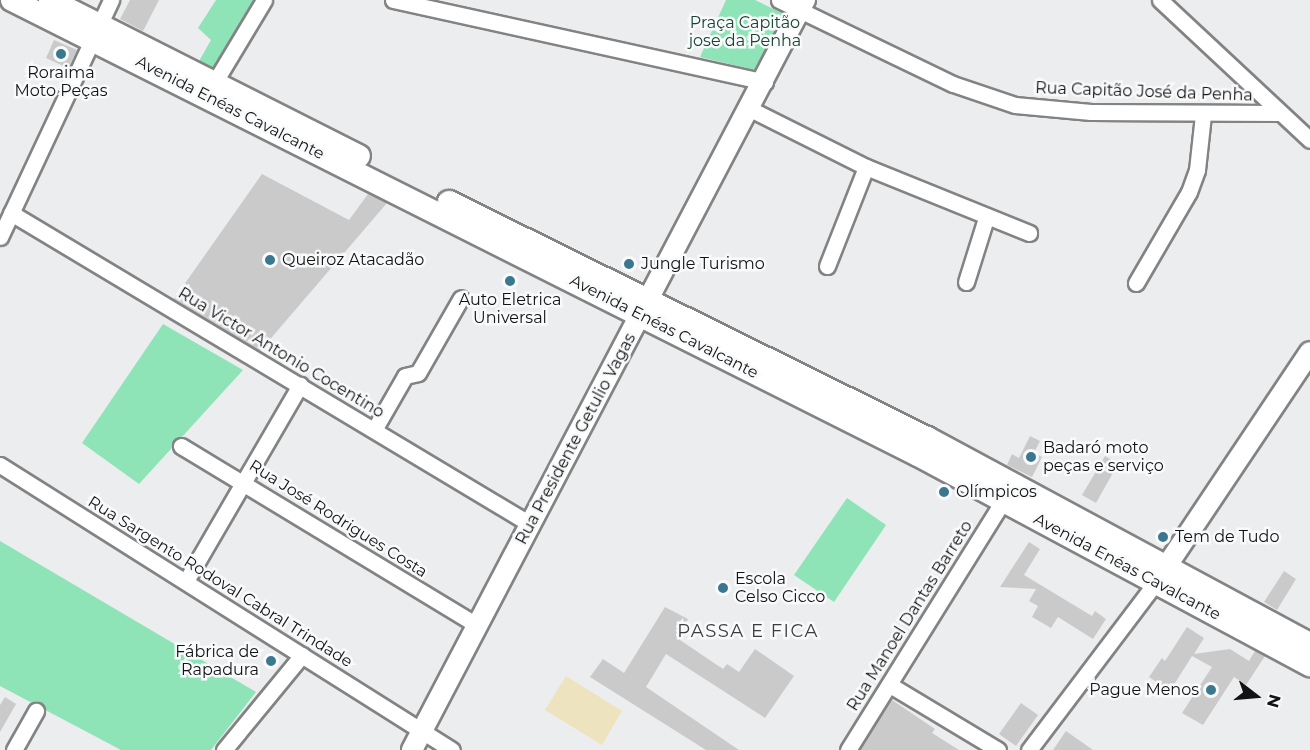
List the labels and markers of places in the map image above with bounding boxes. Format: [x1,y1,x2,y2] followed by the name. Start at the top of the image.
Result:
[54,47,68,61] marker: Roraima Moto Peças
[15,63,107,101] place label: Roraima Moto Peças
[282,250,424,270] place label: Queiroz Atacadão
[263,253,277,267] marker: Queiroz Atacadão
[641,254,765,274] place label: Jungle Turismo
[622,257,636,271] marker: Jungle Turismo
[503,274,517,288] marker: Auto Eletrica Universal
[459,290,561,328] place label: Auto Eletrica Universal
[1043,438,1164,476] place label: Badaró moto peças e serviço
[1024,450,1038,464] marker: Badaró moto peças e serviço
[956,482,1037,502] place label: Olímpicos
[937,485,951,499] marker: Olímpicos
[1175,527,1279,547] place label: Tem de Tudo
[1156,530,1170,544] marker: Tem de Tudo
[735,569,825,607] place label: Escola Celso Cicco
[716,581,730,595] marker: Escola Celso Cicco
[175,642,259,680] place label: Fábrica de Rapadura
[264,654,278,668] marker: Fábrica de Rapadura
[1089,680,1199,700] place label: Pague Menos
[1204,683,1218,697] marker: Pague Menos

